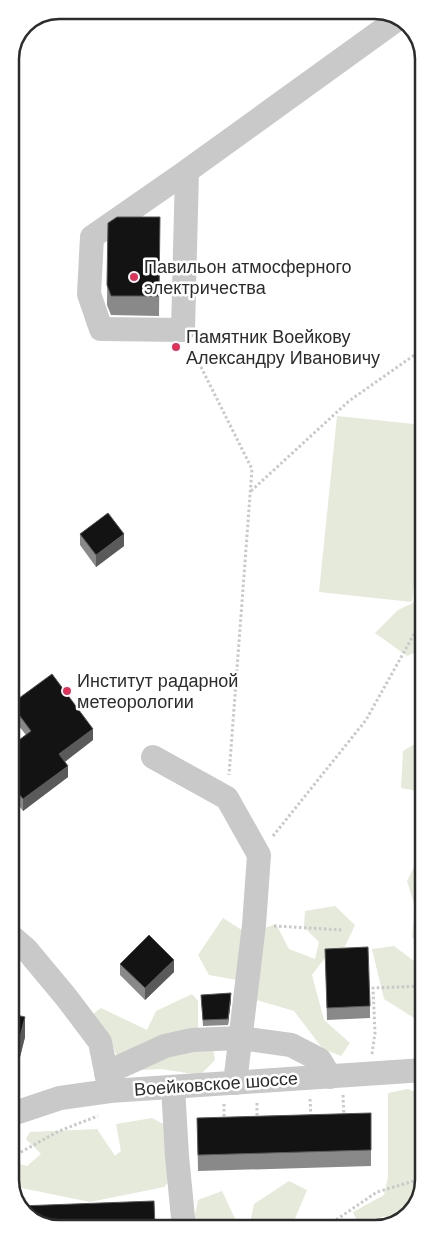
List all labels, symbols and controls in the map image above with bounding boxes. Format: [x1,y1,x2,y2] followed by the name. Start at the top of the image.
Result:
[144,257,352,298] place label: Павильон атмосферного электричества
[128,271,140,283] marker: Павильон атмосферного электричества
[186,327,380,368] place label: Памятник Воейкову Александру Ивановичу
[170,341,182,353] marker: Памятник Воейкову Александру Ивановичу
[77,671,238,712] place label: Институт радарной метеорологии
[61,685,73,697] marker: Институт радарной метеорологии
[133,1068,299,1100] street label: Воейковское шоссе

